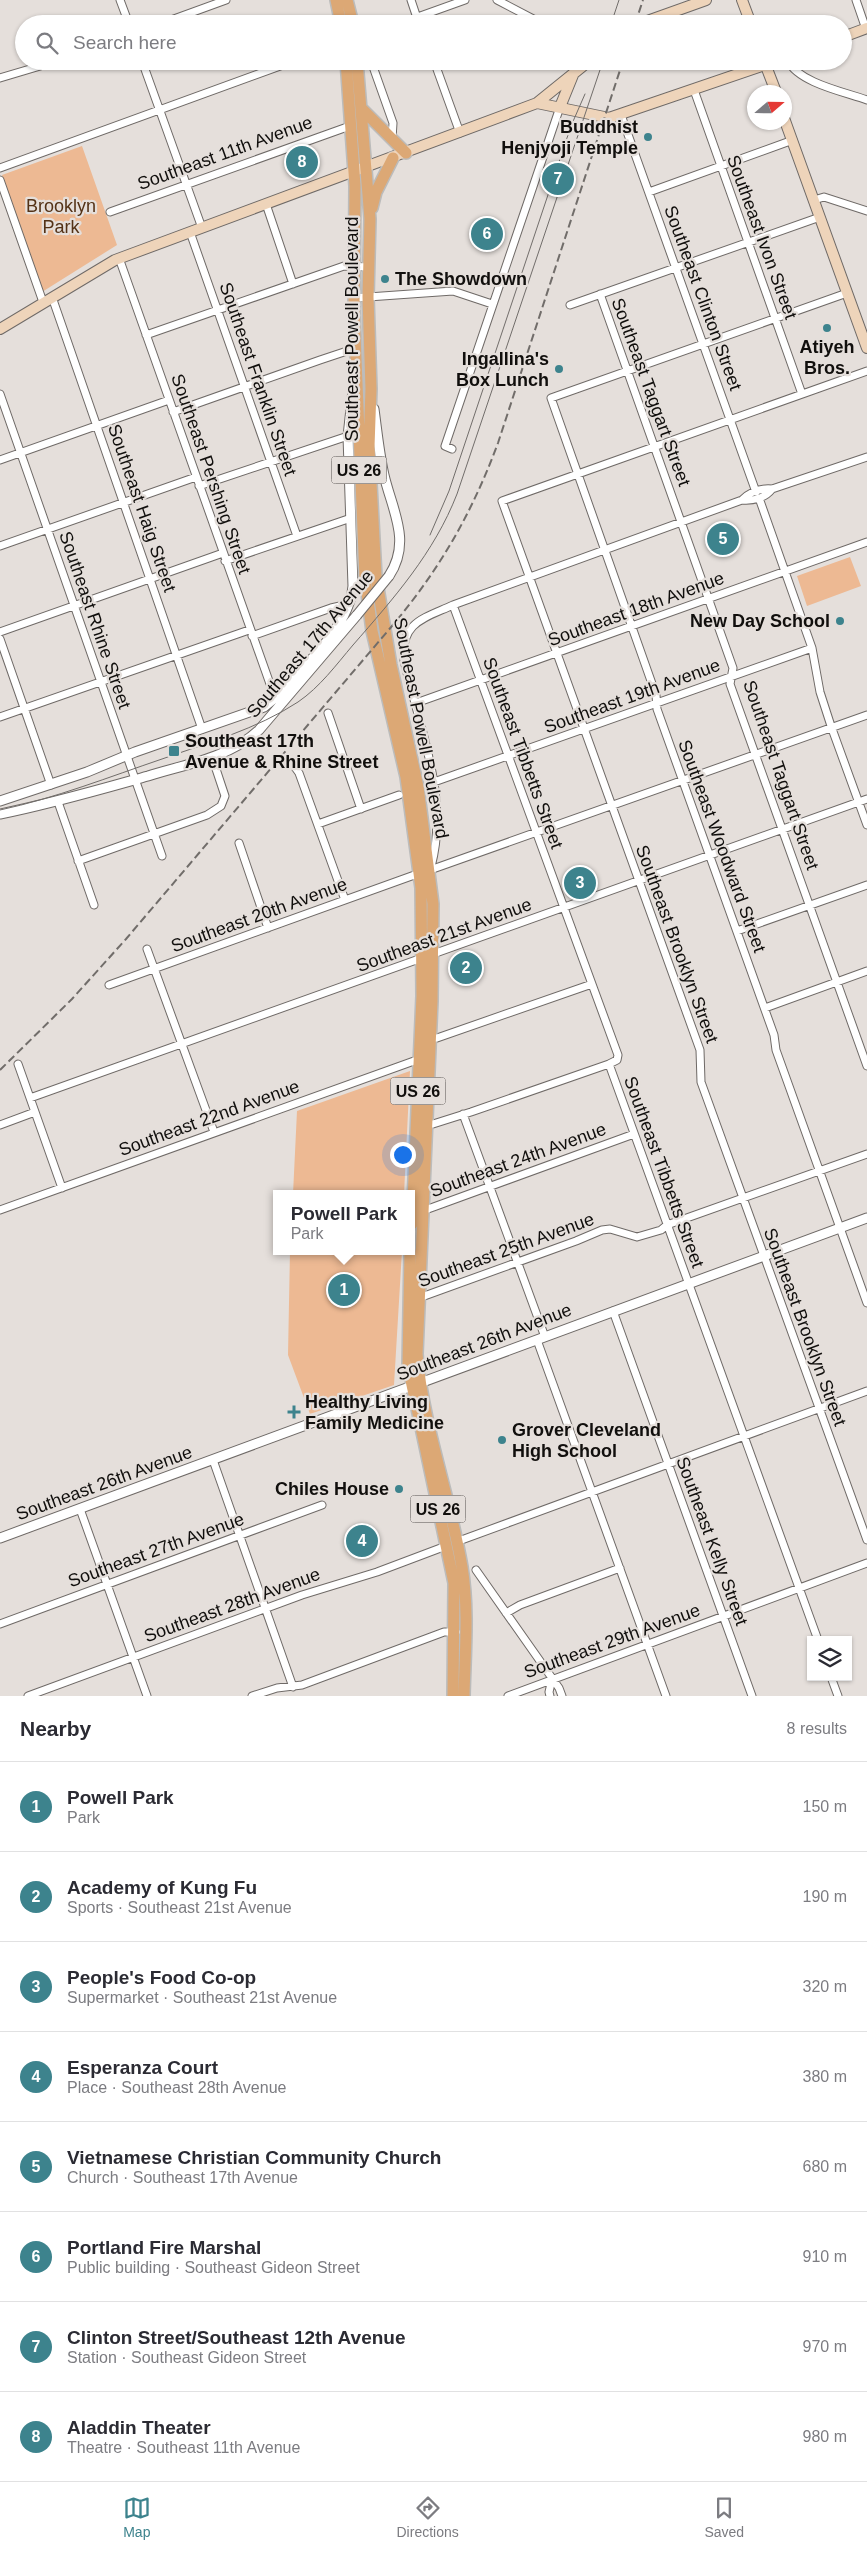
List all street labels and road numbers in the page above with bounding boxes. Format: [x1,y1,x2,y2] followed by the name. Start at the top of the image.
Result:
[135,112,315,194] street label: Southeast 11th Avenue
[723,152,801,322] street label: Southeast Ivon Street
[660,203,746,393] street label: Southeast Clinton Street
[342,216,362,442] street label: Southeast Powell Boulevard
[215,280,301,478] street label: Southeast Franklin Street
[608,295,694,489] street label: Southeast Taggart Street
[167,371,255,577] street label: Southeast Pershing Street
[104,421,180,595] street label: Southeast Haig Street
[332,456,386,484] road number: US 26
[55,529,135,711] street label: Southeast Rhine Street
[243,566,377,722] street label: Southeast 17th Avenue
[545,568,727,650] street label: Southeast 18th Avenue
[390,616,452,840] street label: Southeast Powell Boulevard
[479,655,567,851] street label: Southeast Tibbetts Street
[541,655,723,737] street label: Southeast 19th Avenue
[739,678,823,872] street label: Southeast Taggart Street
[674,737,770,955] street label: Southeast Woodward Street
[632,842,722,1046] street label: Southeast Brooklyn Street
[168,874,350,956] street label: Southeast 20th Avenue
[353,893,535,977] street label: Southeast 21st Avenue
[620,1074,708,1270] street label: Southeast Tibbetts Street
[116,1076,302,1160] street label: Southeast 22nd Avenue
[390,1078,446,1104] road number: US 26
[427,1119,609,1201] street label: Southeast 24th Avenue
[415,1209,597,1291] street label: Southeast 25th Avenue
[760,1225,850,1429] street label: Southeast Brooklyn Street
[394,1299,574,1385] street label: Southeast 26th Avenue
[13,1442,195,1524] street label: Southeast 26th Avenue
[672,1454,752,1628] street label: Southeast Kelly Street
[410,1496,466,1522] road number: US 26
[65,1509,247,1591] street label: Southeast 27th Avenue
[141,1564,323,1646] street label: Southeast 28th Avenue
[521,1600,703,1682] street label: Southeast 29th Avenue

